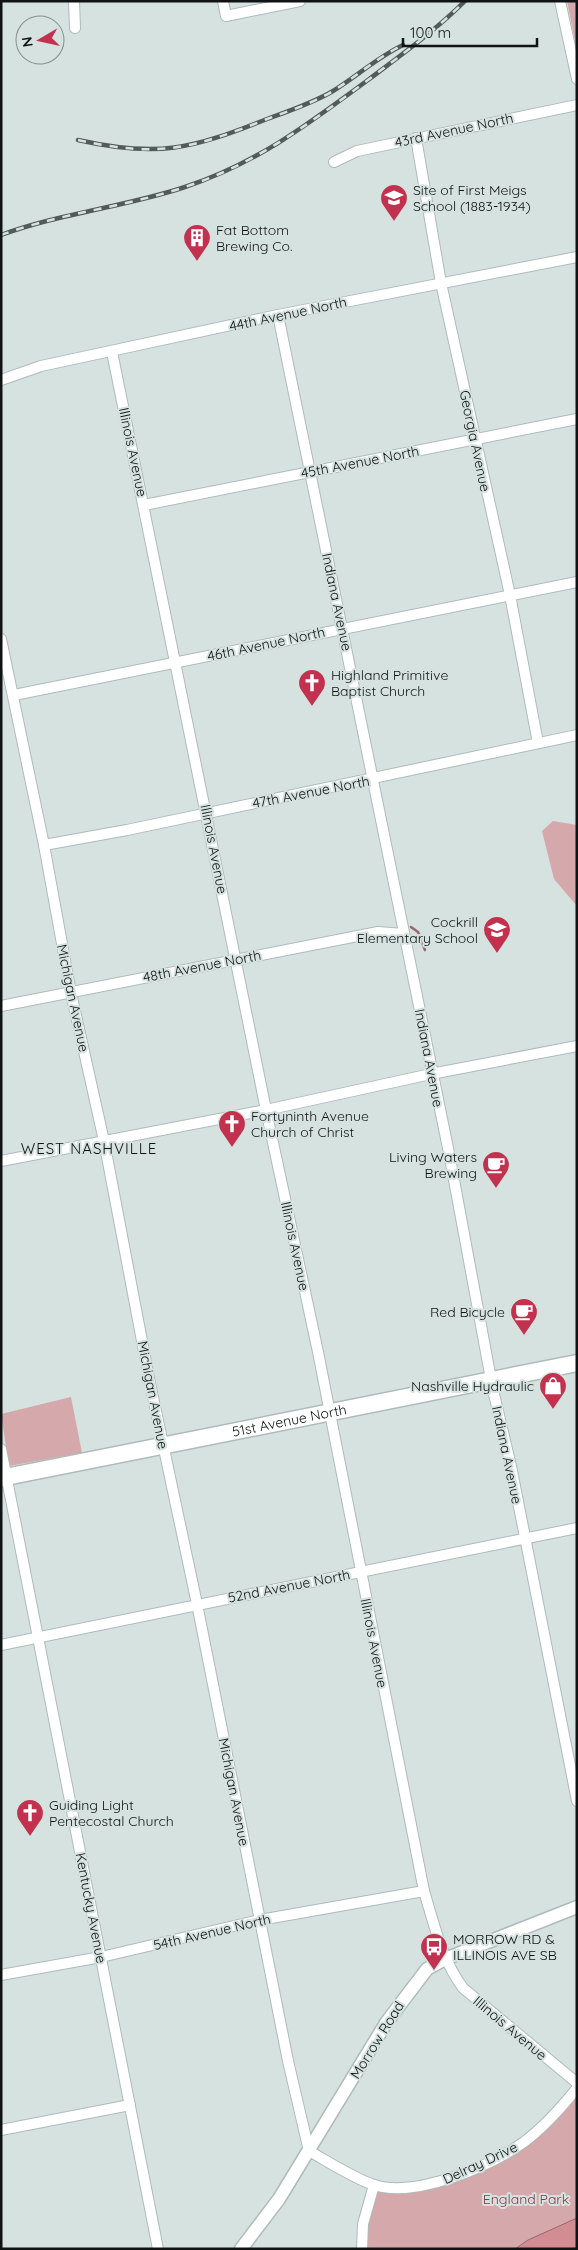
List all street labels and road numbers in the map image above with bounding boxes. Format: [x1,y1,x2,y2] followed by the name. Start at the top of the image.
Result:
[393,109,515,151] street label: 43rd Avenue North
[228,293,348,335] street label: 44th Avenue North
[455,389,495,493] street label: Georgia Avenue
[115,406,151,498] street label: Illinois Avenue
[299,442,421,482] street label: 45th Avenue North
[318,551,356,653] street label: Indiana Avenue
[206,623,326,665] street label: 46th Avenue North
[251,772,371,812] street label: 47th Avenue North
[197,803,232,895] street label: Illinois Avenue
[53,942,93,1054] street label: Michigan Avenue
[141,946,263,986] street label: 48th Avenue North
[411,1007,447,1109] street label: Indiana Avenue
[277,1200,313,1292] street label: Illinois Avenue
[134,1339,172,1451] street label: Michigan Avenue
[230,1400,348,1441] street label: 51st Avenue North
[488,1404,526,1506] street label: Indiana Avenue
[226,1565,352,1607] street label: 52nd Avenue North
[357,1597,392,1689] street label: Illinois Avenue
[215,1736,253,1848] street label: Michigan Avenue
[71,1851,111,1965] street label: Kentucky Avenue
[152,1910,272,1954] street label: 54th Avenue North
[469,1992,551,2064] street label: Illinois Avenue
[346,1998,408,2082] street label: Morrow Road
[440,2138,520,2188] street label: Delray Drive

